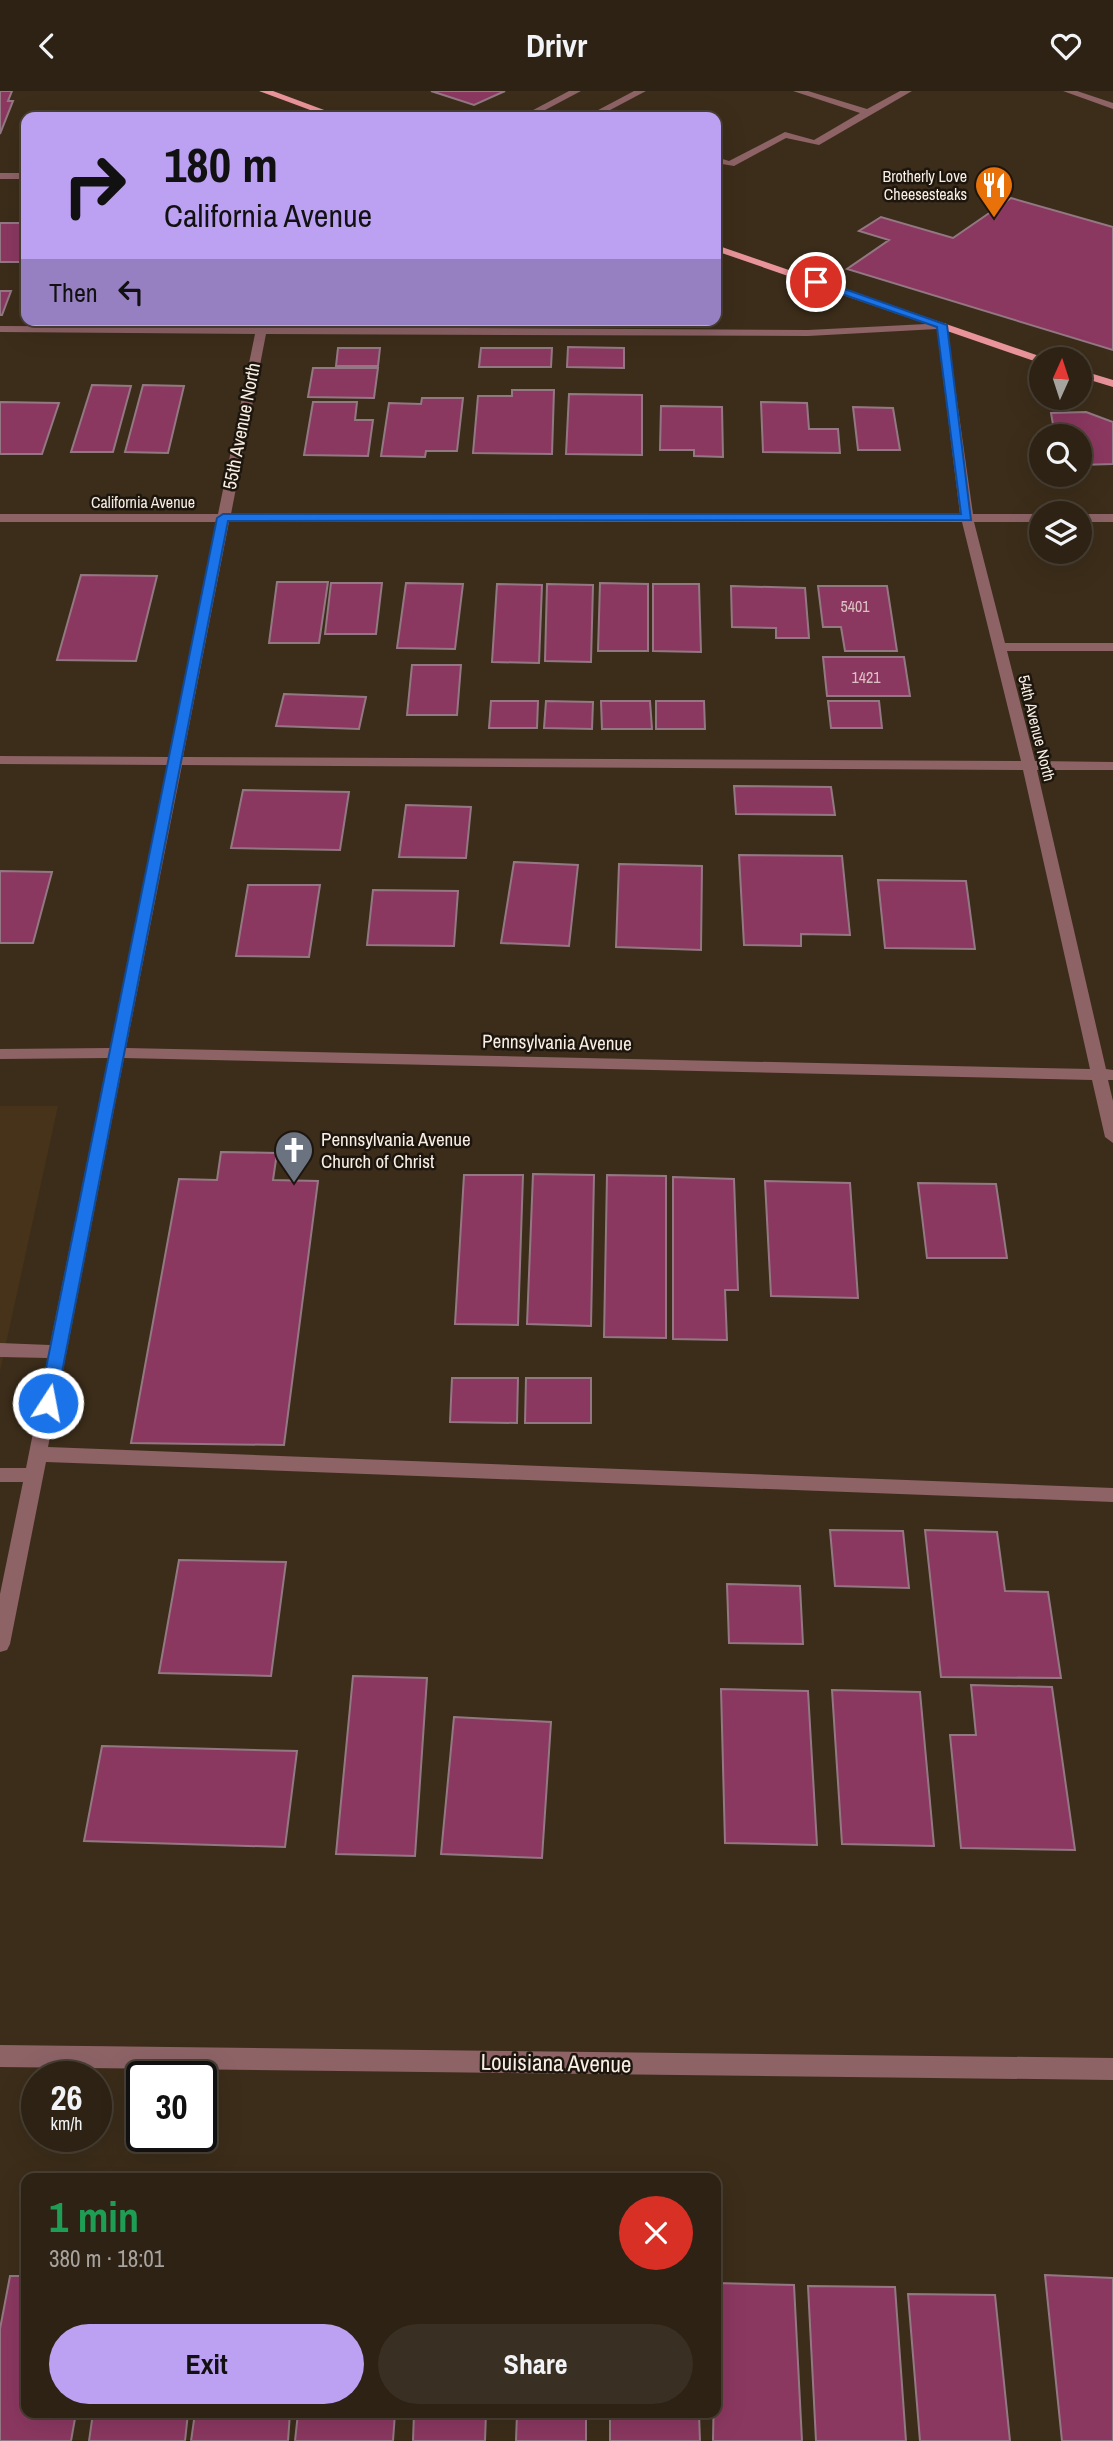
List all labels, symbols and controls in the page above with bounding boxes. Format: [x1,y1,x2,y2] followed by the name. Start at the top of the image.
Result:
[526,24,587,67] text: Drivr
[28,27,66,65] icon: back
[1047,27,1085,65] icon: heart
[164,131,278,197] text: 180 m
[49,140,140,231] icon: right
[973,164,1015,219] restaurant icon: Brotherly Love Cheesesteaks
[882,165,967,205] place label: Brotherly Love Cheesesteaks
[164,194,372,237] text: California Avenue
[786,252,846,312] pin
[797,263,835,301] icon: arrive
[112,273,150,311] icon: left
[49,275,98,310] text: Then
[1029,347,1092,409] north arrow
[1029,347,1092,564] map controls
[216,360,266,492] street label: 55th Avenue North
[1029,424,1092,487] button: search
[91,491,195,513] street label: California Avenue
[1029,501,1092,564] button: layers
[840,595,870,617] house number: 5401
[851,666,881,688] house number: 1421
[1013,673,1061,783] street label: 54th Avenue North
[482,1028,632,1056] street label: Pennsylvania Avenue
[321,1126,471,1174] place label: Pennsylvania Avenue Church of Christ
[273,1129,315,1184] church icon: Pennsylvania Avenue Church of Christ
[11,1366,85,1440] position arrow
[480,2046,632,2079] street label: Louisiana Avenue
[126,2061,217,2152] speed limit sign: 30
[51,2074,82,2121] text: 26
[51,2111,83,2136] text: km/h
[49,2189,139,2245] text: 1 min
[619,2196,693,2270] button: close
[49,2243,164,2274] text: 380 m · 18:01
[49,2324,364,2404] button: Exit
[378,2324,693,2404] button: Share

